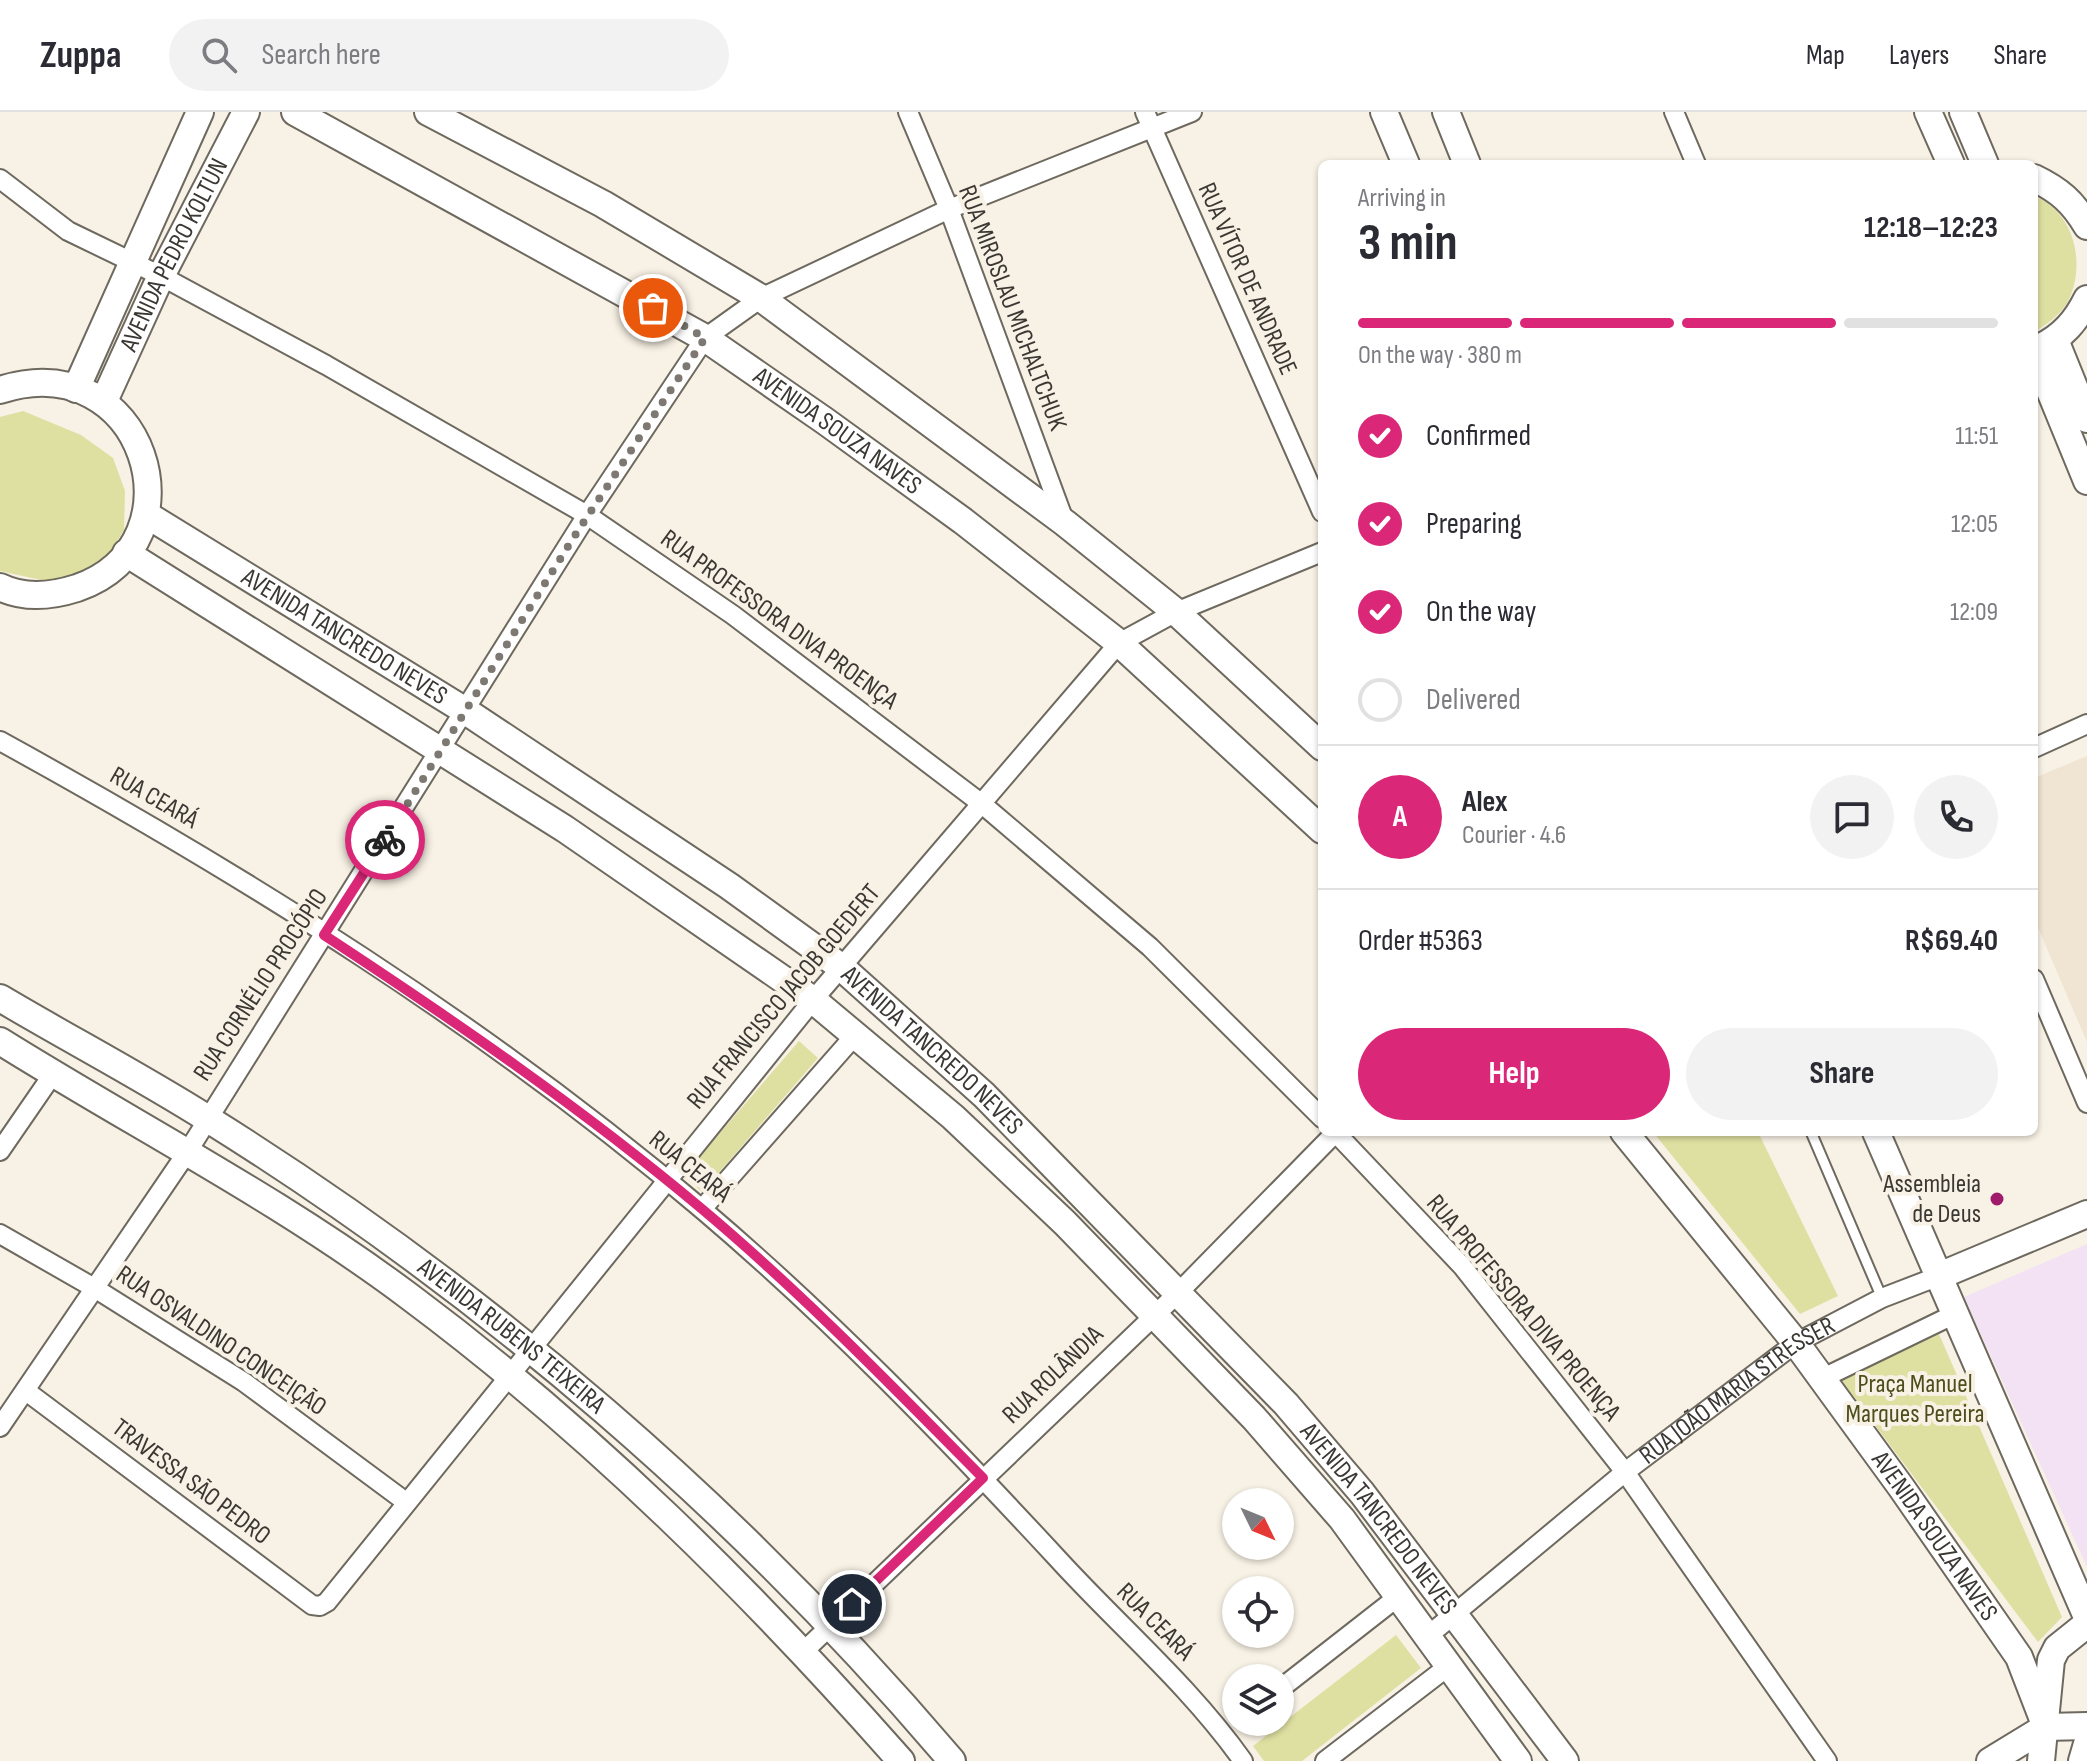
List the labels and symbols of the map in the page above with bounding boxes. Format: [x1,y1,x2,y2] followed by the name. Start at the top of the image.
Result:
[113,153,235,357] street label: AVENIDA PEDRO KOLTUN
[1191,178,1303,380] street label: RUA VÍTOR DE ANDRADE
[951,181,1073,435] street label: RUA MIROSLAU MICHALTCHUK
[619,274,687,342] pin
[747,360,928,501] street label: AVENIDA SOUZA NAVES
[654,524,904,717] street label: RUA PROFESSORA DIVA PROENÇA
[235,561,453,711] street label: AVENIDA TANCREDO NEVES
[104,760,204,836] street label: RUA CEARÁ
[345,800,425,880] courier
[681,878,887,1116] street label: RUA FRANCISCO JACOB GOEDERT
[187,883,335,1087] street label: RUA CORNÉLIO PROCÓPIO
[834,959,1030,1141] street label: AVENIDA TANCREDO NEVES
[643,1124,738,1210] street label: RUA CEARÁ
[1882,1169,1981,1230] place label: Assembleia de Deus
[1419,1189,1627,1428] street label: RUA PROFESSORA DIVA PROENÇA
[1988,1190,2006,1208] marker: Assembleia de Deus
[411,1251,612,1421] street label: AVENIDA RUBENS TEIXEIRA
[110,1259,332,1423] street label: RUA OSVALDINO CONCEIÇÃO
[1633,1310,1840,1471] street label: RUA JOÃO MARIA STRESSER
[996,1319,1110,1431] street label: RUA ROLÂNDIA
[1846,1369,1984,1430] park label: Praça Manuel Marques Pereira
[106,1412,276,1552] street label: TRAVESSA SÃO PEDRO
[1293,1416,1464,1621] street label: AVENIDA TANCREDO NEVES
[1864,1445,2004,1627] street label: AVENIDA SOUZA NAVES
[1222,1488,1294,1560] north arrow
[818,1570,886,1638] pin
[1110,1577,1201,1668] street label: RUA CEARÁ

